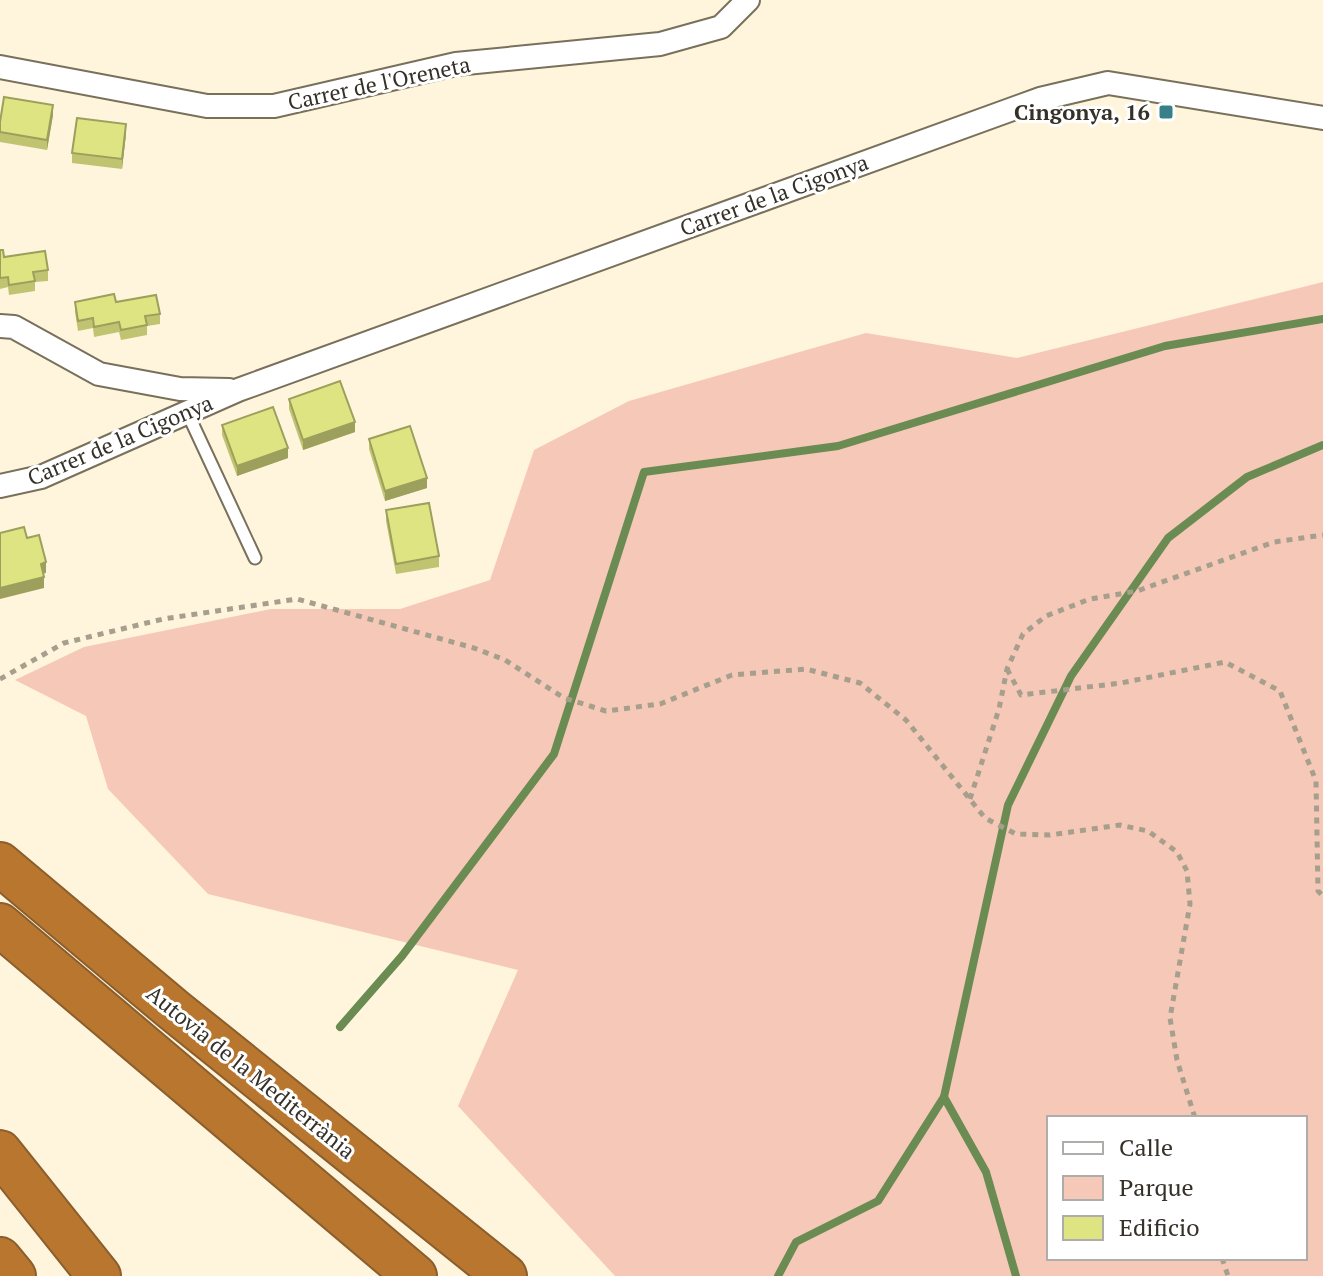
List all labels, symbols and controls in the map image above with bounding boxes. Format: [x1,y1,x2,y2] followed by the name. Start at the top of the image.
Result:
[285,49,473,116] street label: Carrer de l'Oreneta
[1014,97,1150,126] place label: Cingonya, 16
[1157,103,1175,121] marker: Cingonya, 16
[676,147,872,242] street label: Carrer de la Cigonya
[23,387,217,492] street label: Carrer de la Cigonya
[141,978,362,1165] street label: Autovia de la Mediterrània
[1047,1116,1307,1260] legend
[1119,1131,1173,1163] text: Calle
[1119,1171,1194,1203] text: Parque
[1119,1211,1200,1243] text: Edificio

